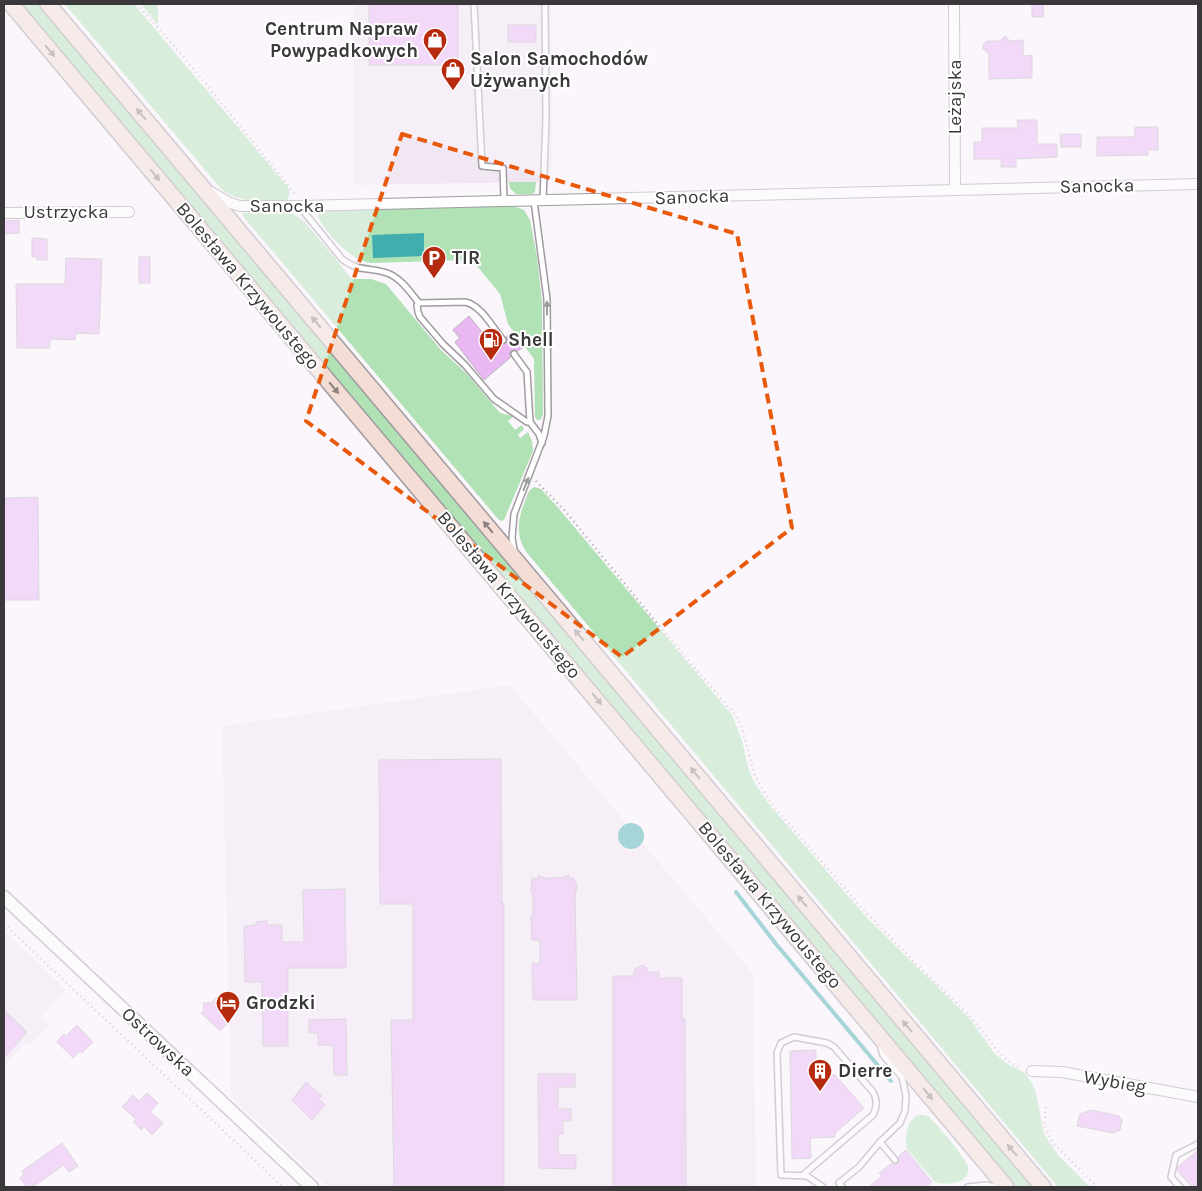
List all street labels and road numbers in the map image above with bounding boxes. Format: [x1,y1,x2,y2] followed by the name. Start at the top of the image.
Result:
[944,59,966,135] street label: Leżajska
[1059,174,1135,198] street label: Sanocka
[654,185,730,209] street label: Sanocka
[250,195,324,217] street label: Sanocka
[172,198,324,374] street label: Bolesława Krzywoustego
[23,201,109,223] street label: Ustrzycka
[433,507,585,683] street label: Bolesława Krzywoustego
[694,817,846,993] street label: Bolesława Krzywoustego
[117,1003,199,1081] street label: Ostrowska
[1082,1066,1148,1098] street label: Wybieg

